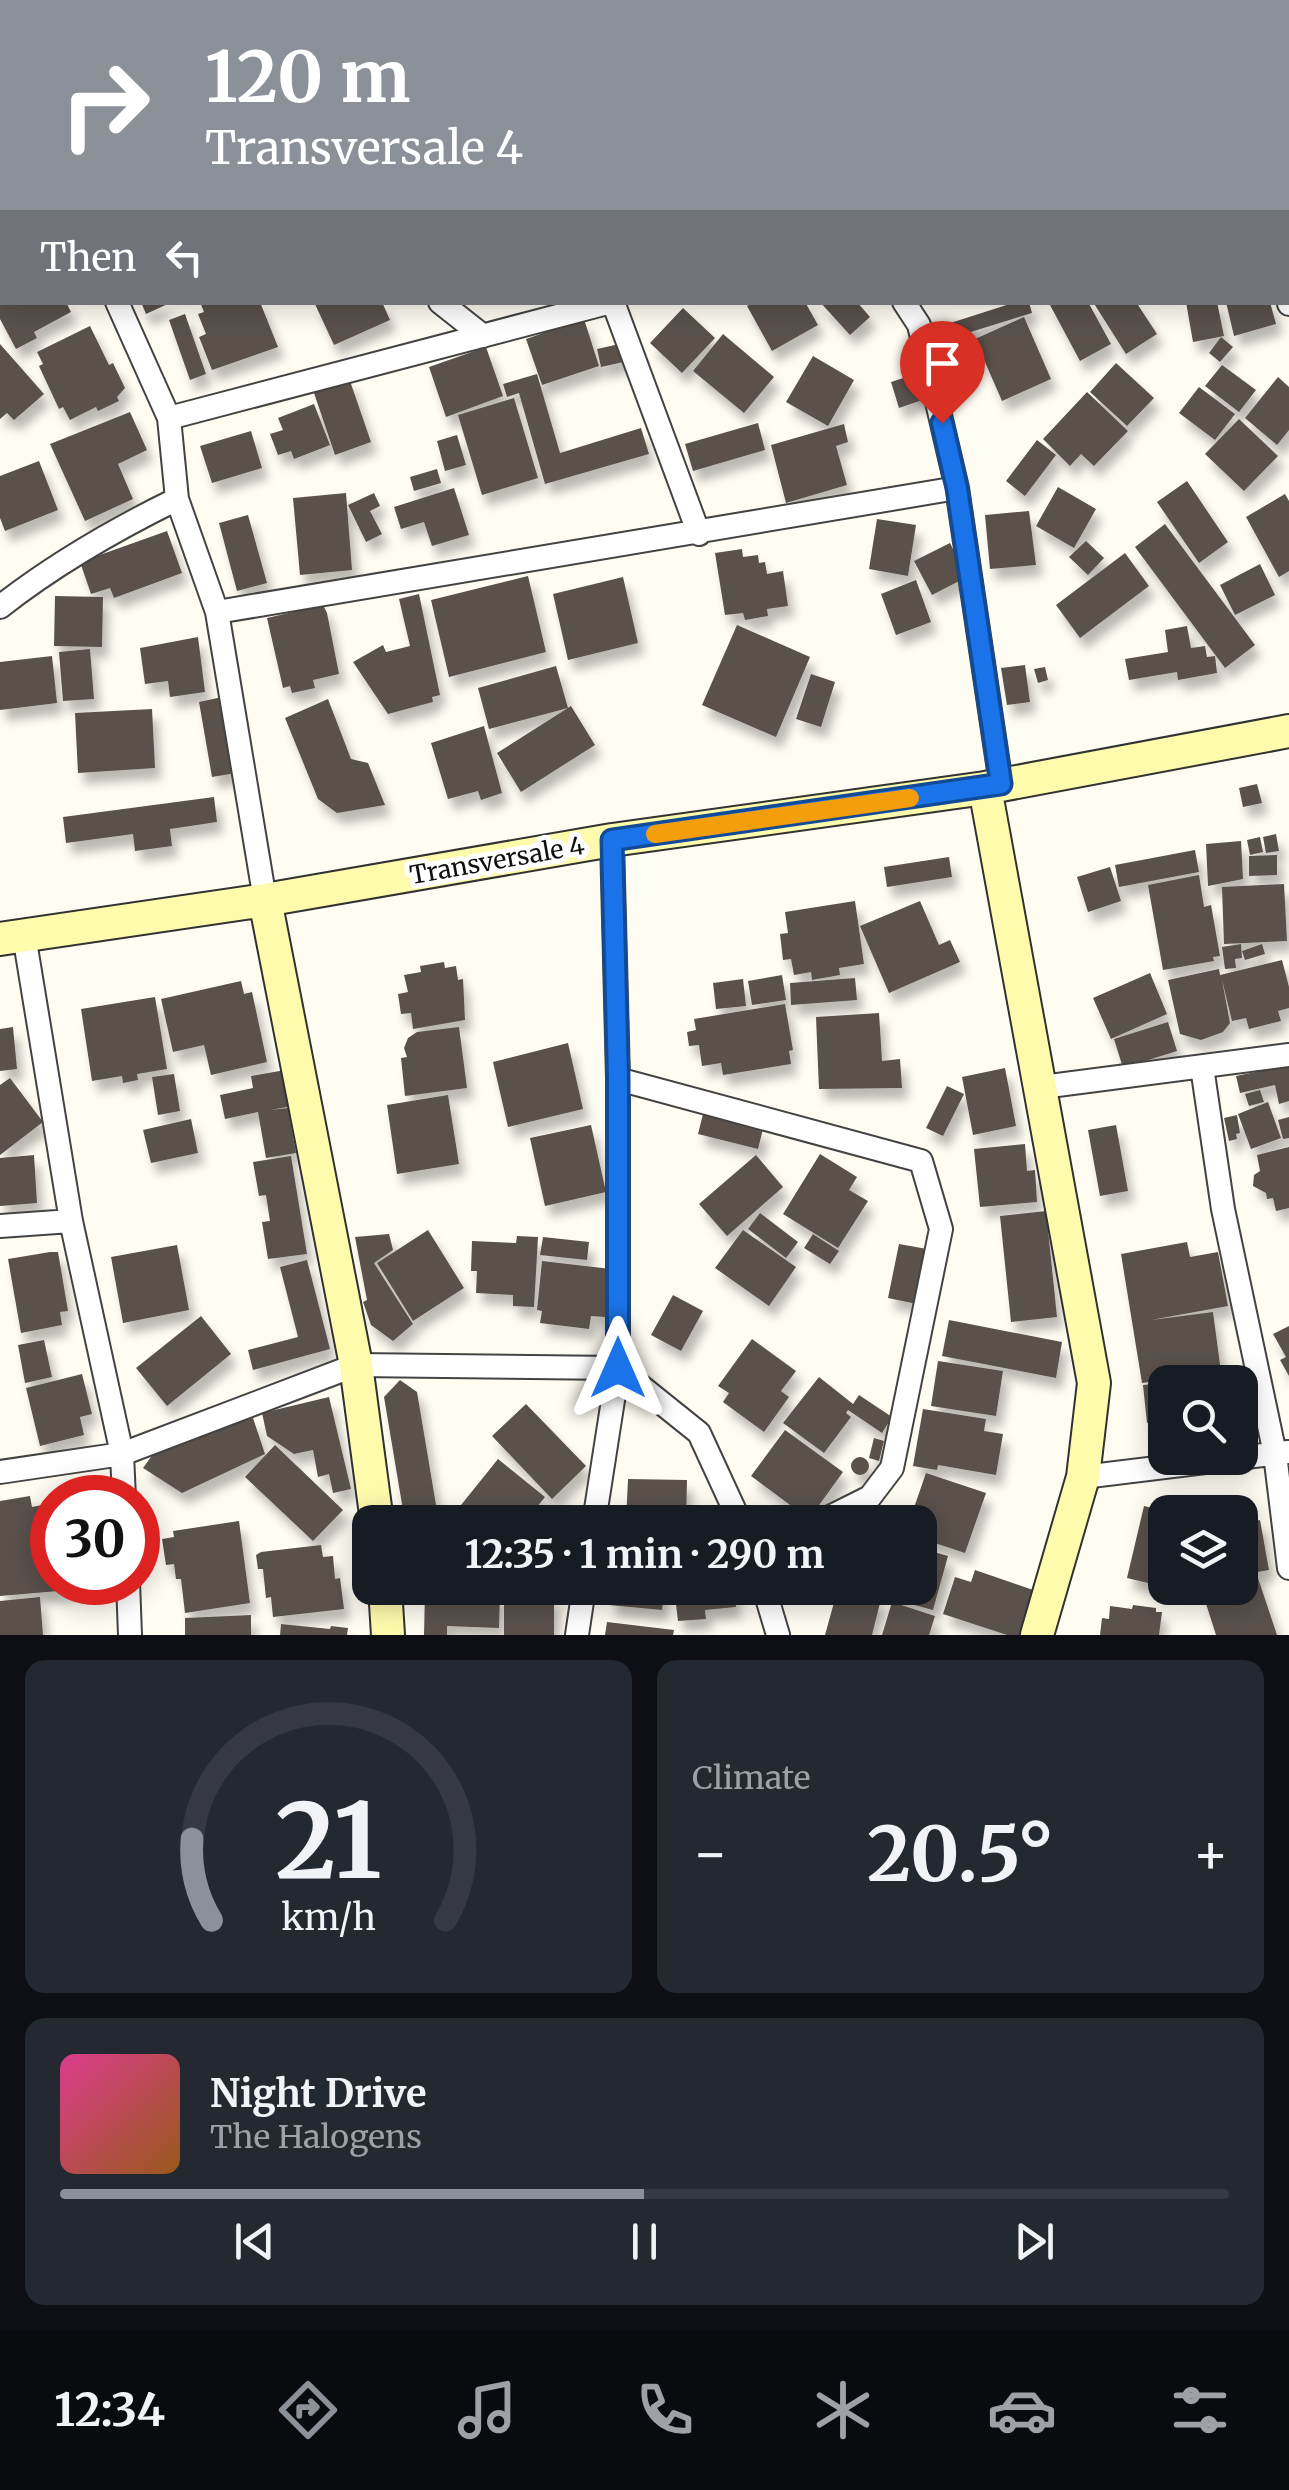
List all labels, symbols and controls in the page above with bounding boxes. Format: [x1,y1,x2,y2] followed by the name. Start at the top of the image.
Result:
[205,33,410,121] text: 120 m
[40,40,170,170] icon: right
[205,120,523,176] text: Transversale 4
[157,230,212,285] icon: left
[40,234,137,281] text: Then
[900,321,985,424] pin
[915,336,970,391] icon: arrive
[407,829,587,891] street label: Transversale 4
[566,1316,670,1420] position arrow
[1148,1365,1258,1605] map controls
[1148,1365,1258,1475] button: search
[30,1475,160,1605] speed limit sign: 30
[1148,1495,1258,1605] button: layers
[464,1531,825,1578] text: 12:35 · 1 min · 290 m
[692,1758,810,1798] text: Climate
[275,1776,382,1906] text: 21
[867,1807,1054,1901] text: 20.5°
[692,1819,729,1888] text: −
[1192,1819,1229,1888] text: +
[281,1895,376,1940] text: km/h
[210,2070,427,2117] text: Night Drive
[210,2117,422,2157] text: The Halogens
[227,2214,282,2269] icon: previous
[617,2214,672,2269] icon: pause
[1007,2214,1062,2269] icon: next
[273,2375,343,2445] icon: directions
[452,2375,522,2445] icon: music
[630,2375,700,2445] icon: phone
[808,2375,878,2445] icon: climate
[987,2375,1057,2445] icon: car
[1165,2375,1235,2445] icon: filters
[54,2382,165,2438] text: 12:34

